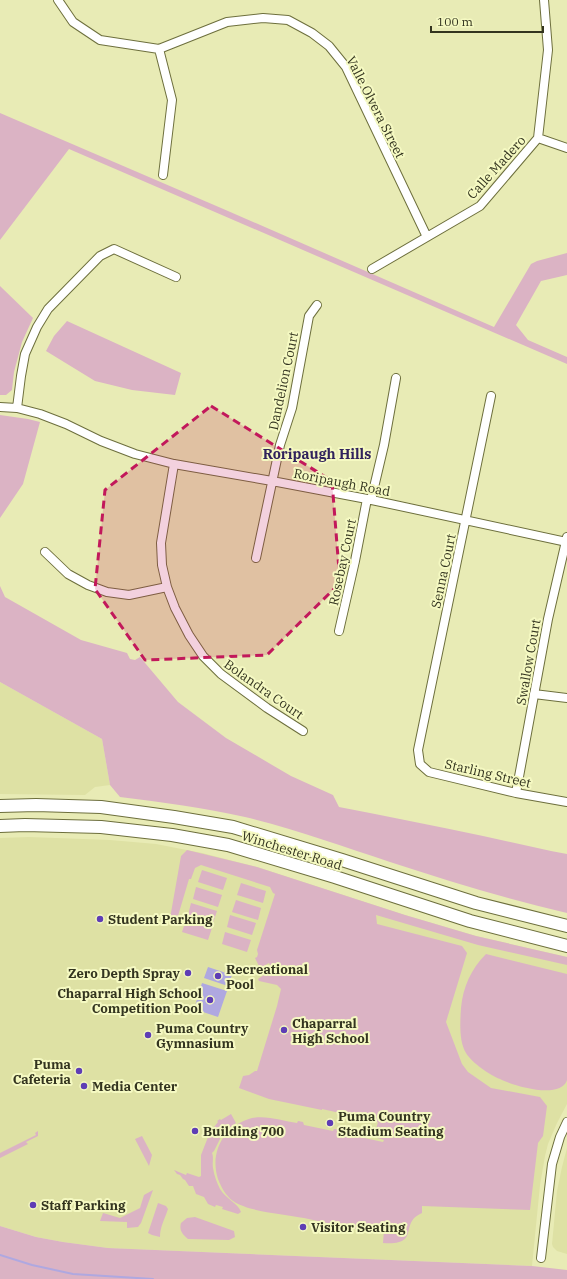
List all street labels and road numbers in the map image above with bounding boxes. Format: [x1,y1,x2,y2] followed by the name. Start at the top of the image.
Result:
[343,53,409,161] street label: Valle Olvera Street
[463,132,529,203] street label: Calle Madero
[265,330,302,432] street label: Dandelion Court
[292,465,392,500] street label: Roripaugh Road
[325,517,360,607] street label: Rosebay Court
[427,532,460,610] street label: Senna Court
[513,617,544,706] street label: Swallow Court
[221,656,307,723] street label: Bolandra Court
[443,755,533,792] street label: Starling Street
[240,827,344,874] street label: Winchester Road

